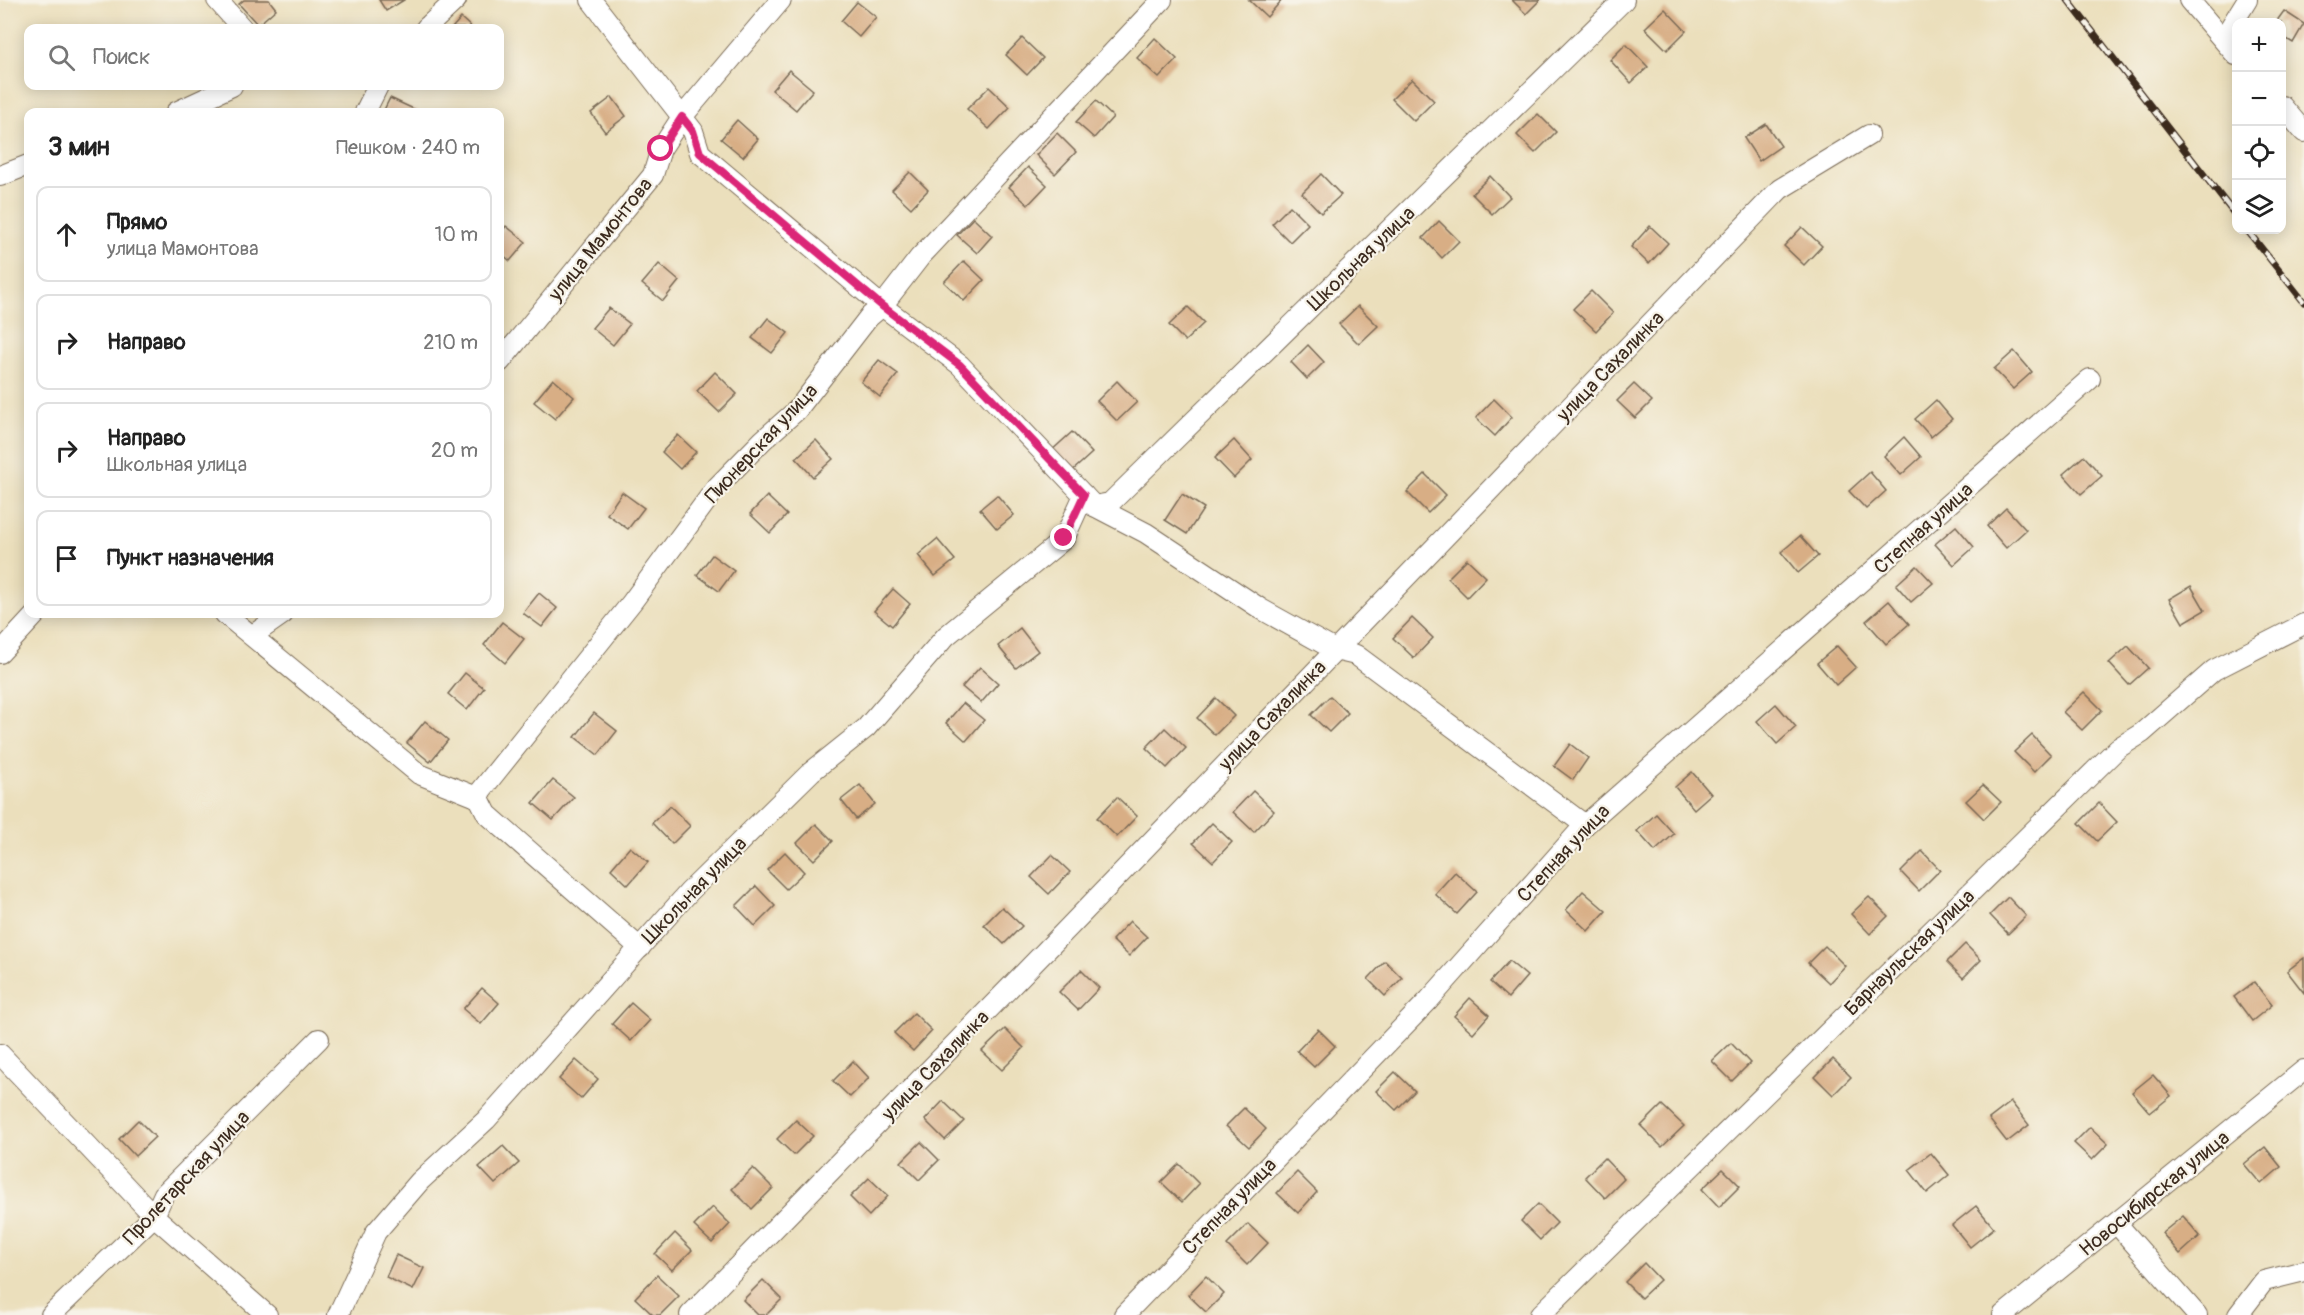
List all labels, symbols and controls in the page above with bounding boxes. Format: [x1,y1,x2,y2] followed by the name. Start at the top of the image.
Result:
[2232,18,2286,234] map controls
[2232,18,2286,72] button: +
[24,24,504,90] search box
[45,41,78,74] icon: search
[93,43,150,71] text: Поиск
[2232,72,2286,126] button: −
[2232,126,2286,180] button: locate
[48,131,110,163] text: 3 мин
[336,135,480,160] text: Пешком · 240 m
[647,135,673,161] route start
[542,173,658,307] street label: улица Мамонтова
[2232,180,2286,234] button: layers
[1302,201,1420,316] street label: Школьная улица
[107,208,167,236] text: Прямо
[50,218,83,251] icon: ahead
[434,222,478,247] text: 10 m
[107,236,259,261] text: улица Мамонтова
[1551,306,1669,428] street label: улица Сахалинка
[50,326,83,359] icon: right
[107,328,186,356] text: Направо
[423,330,478,355] text: 210 m
[700,378,823,508] street label: Пионерская улица
[107,424,186,452] text: Направо
[50,434,83,467] icon: right
[431,438,478,463] text: 20 m
[107,452,247,477] text: Школьная улица
[1868,477,1978,580] street label: Степная улица
[1050,524,1076,550] route end
[50,542,83,575] icon: arrive
[107,544,274,572] text: Пункт назначения
[1213,655,1331,777] street label: улица Сахалинка
[1512,799,1615,908] street label: Степная улица
[637,831,752,949] street label: Школьная улица
[1839,884,1980,1021] street label: Барнаульская улица
[876,1005,994,1127] street label: улица Сахалинка
[118,1105,255,1250] street label: Пролетарская улица
[2074,1125,2235,1262] street label: Новосибирская улица
[1177,1153,1282,1260] street label: Степная улица

